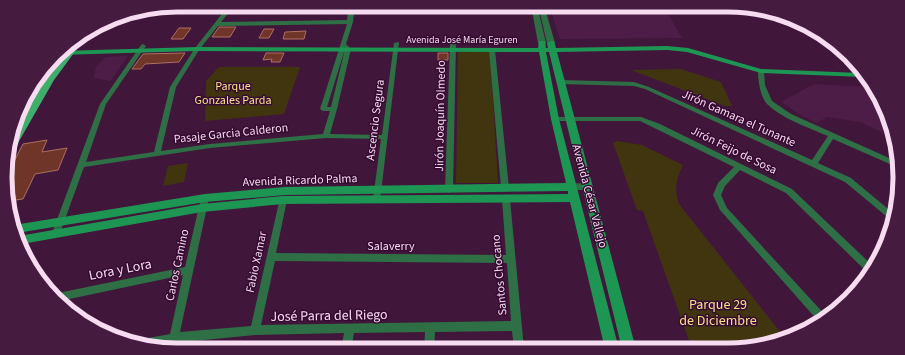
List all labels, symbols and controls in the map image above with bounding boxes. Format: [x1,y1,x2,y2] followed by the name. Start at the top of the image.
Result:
[406,33,518,47] street label: Avenida José María Eguren
[431,60,450,172] street label: Jirón Joaquín Olmedo
[195,78,271,109] park label: Parque Gonzales Parda
[362,79,389,162] street label: Ascencio Segura
[679,86,798,151] street label: Jirón Gamara el Tunante
[173,119,289,148] street label: Pasaje Garcia Calderon
[688,122,780,179] street label: Jirón Feijo de Sosa
[568,142,612,250] street label: Avenida César Vallejo
[242,170,358,191] street label: Avenida Ricardo Palma
[162,228,193,303] street label: Carlos Camino
[242,229,271,294] street label: Fabio Xamar
[487,234,512,316] street label: Santos Chocano
[367,238,415,255] street label: Salaverry
[87,254,153,286] street label: Lora y Lora
[679,295,757,331] park label: Parque 29 de Diciembre
[270,305,388,327] street label: José Parra del Riego

